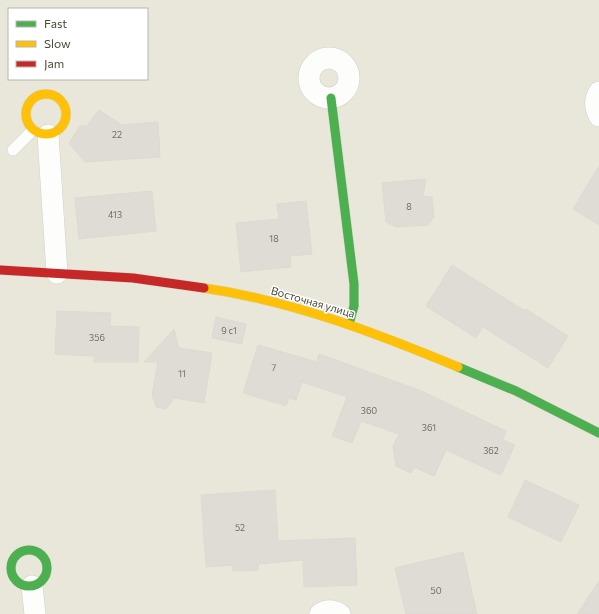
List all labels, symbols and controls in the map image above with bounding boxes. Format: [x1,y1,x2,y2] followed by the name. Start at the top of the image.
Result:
[8,8,148,80] legend
[44,16,67,30] text: Fast
[44,36,71,50] text: Slow
[44,56,64,71] text: Jam
[112,129,122,140] house number: 22
[406,201,412,212] house number: 8
[108,209,122,220] house number: 413
[269,233,279,244] house number: 18
[270,283,357,320] street label: Восточная улица
[221,325,237,336] house number: 9 с1
[89,332,105,343] house number: 356
[272,362,277,373] house number: 7
[178,368,186,379] house number: 11
[361,405,377,416] house number: 360
[422,422,436,433] house number: 361
[483,445,499,456] house number: 362
[235,522,245,533] house number: 52
[430,585,442,596] house number: 50

